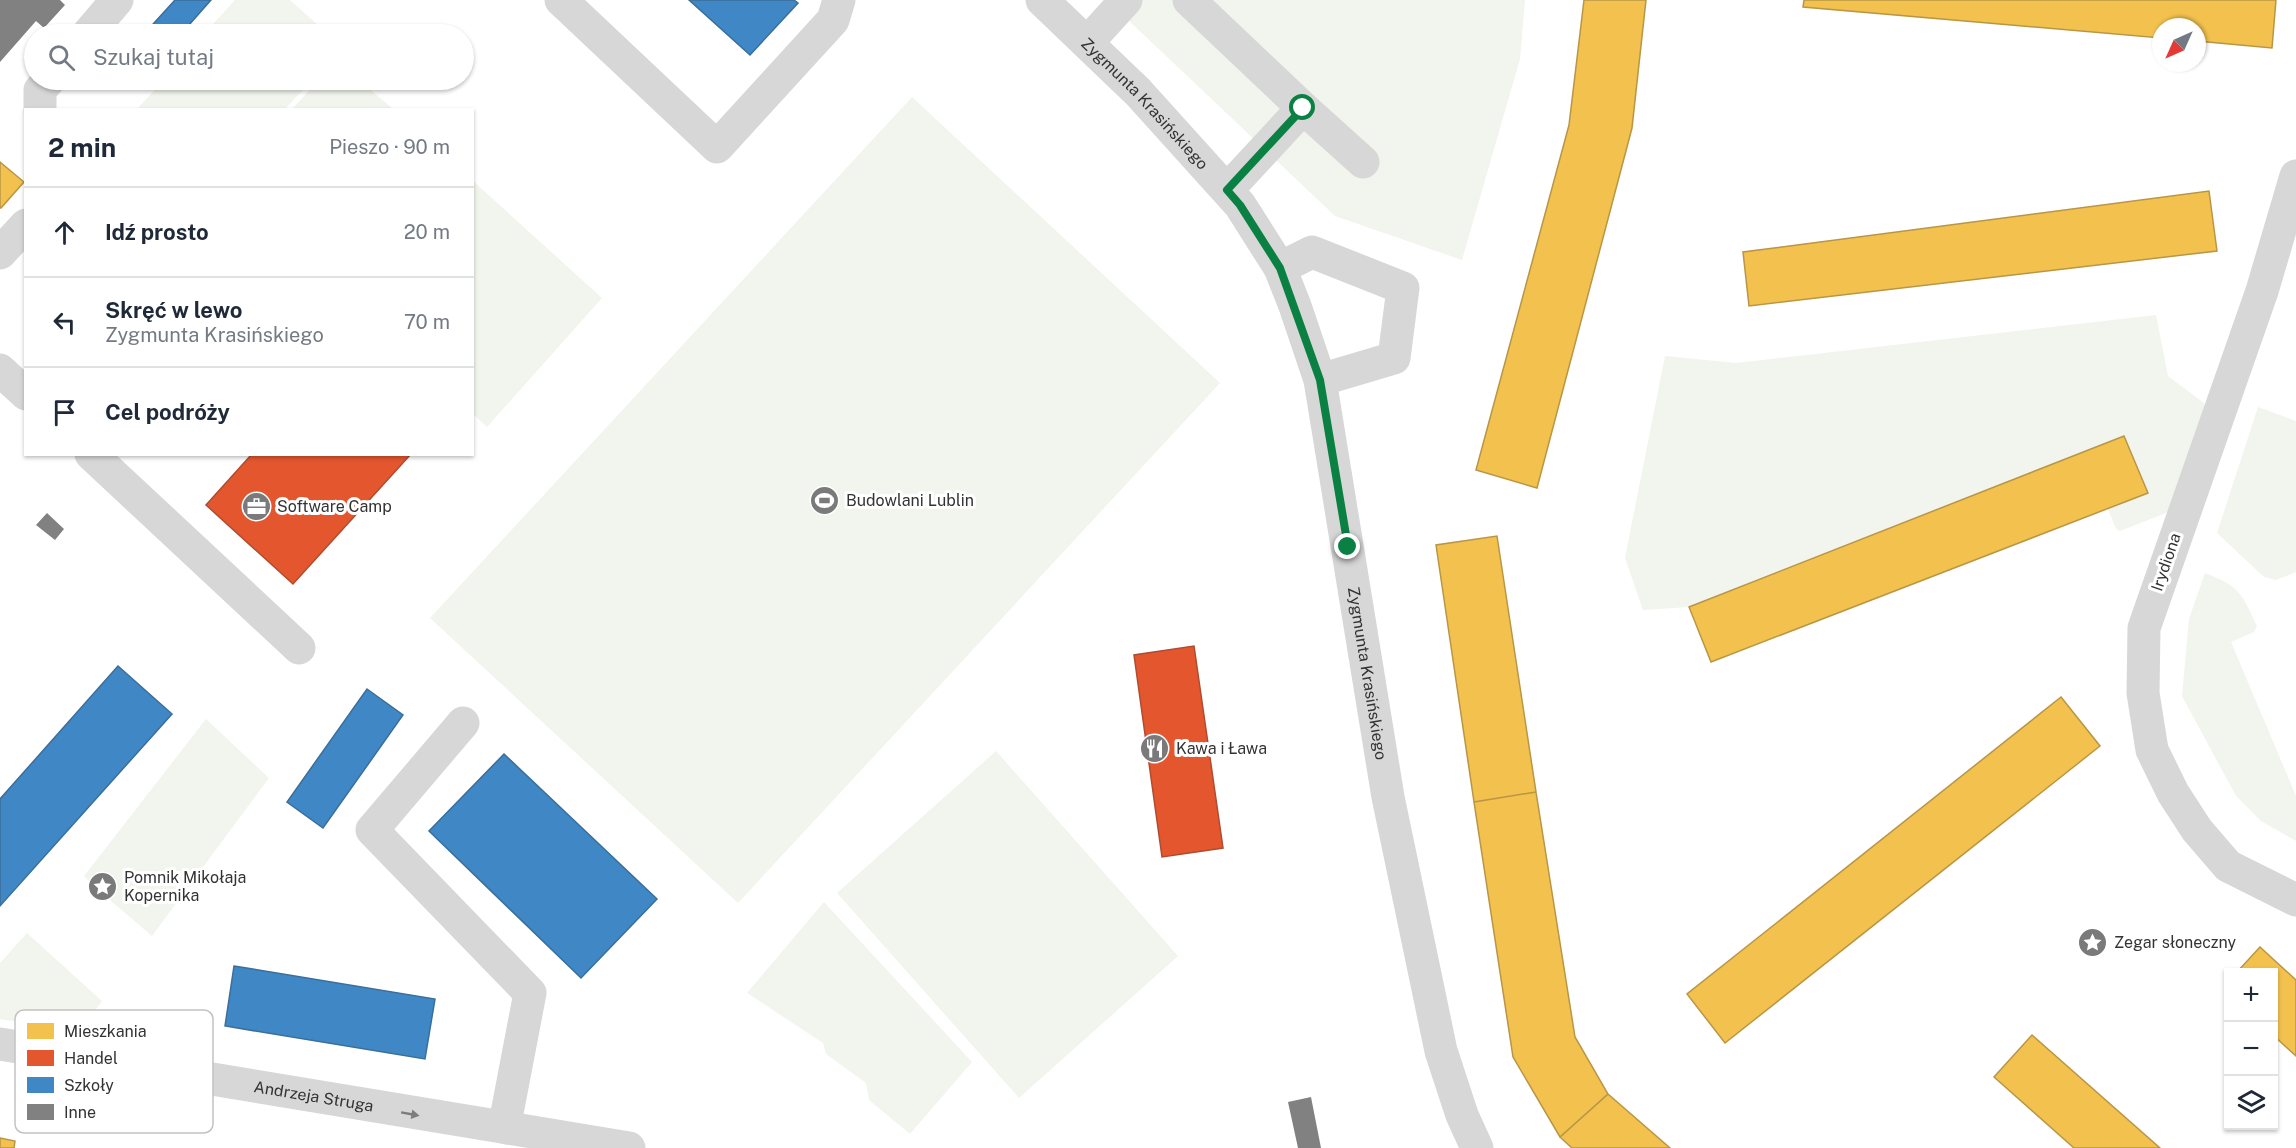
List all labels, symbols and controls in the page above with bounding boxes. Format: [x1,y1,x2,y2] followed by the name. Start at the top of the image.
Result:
[2152,18,2206,72] north arrow
[24,24,474,90] search box
[1078,34,1212,173] street label: Zygmunta Krasińskiego
[45,41,78,74] icon: search
[93,44,214,70] text: Szukaj tutaj
[1289,94,1315,120] route start
[48,132,116,163] text: 2 min
[329,135,450,159] text: Pieszo · 90 m
[48,216,81,249] icon: ahead
[105,219,209,245] text: Idź prosto
[404,220,450,244] text: 20 m
[105,297,242,323] text: Skręć w lewo
[48,306,81,339] icon: left
[404,310,450,334] text: 70 m
[105,323,324,347] text: Zygmunta Krasińskiego
[48,396,81,429] icon: arrive
[105,399,230,425] text: Cel podróży
[809,484,841,516] sports icon: Budowlani Lublin
[240,490,272,522] office icon: Software Camp
[846,491,974,510] place label: Budowlani Lublin
[277,497,392,516] place label: Software Camp
[2147,530,2185,594] street label: Irydiona
[1334,533,1360,559] route end
[1344,585,1391,761] street label: Zygmunta Krasińskiego
[1139,732,1171,764] restaurant icon: Kawa i Ława
[1176,739,1267,758] place label: Kawa i Ława
[124,868,246,905] place label: Pomnik Mikołaja Kopernika
[87,870,119,902] place icon: Pomnik Mikołaja Kopernika
[2077,926,2109,958] place icon: Zegar słoneczny
[2114,933,2237,952] place label: Zegar słoneczny
[2224,968,2278,1130] map controls
[2224,968,2278,1022] button: +
[15,1010,213,1133] legend
[64,1022,147,1041] text: Mieszkania
[2224,1022,2278,1076] button: −
[64,1049,118,1068] text: Handel
[64,1076,114,1095] text: Szkoły
[2224,1076,2278,1130] button: layers
[252,1077,375,1115] street label: Andrzeja Struga
[64,1103,96,1122] text: Inne
[400,1109,419,1118] one-way arrow

